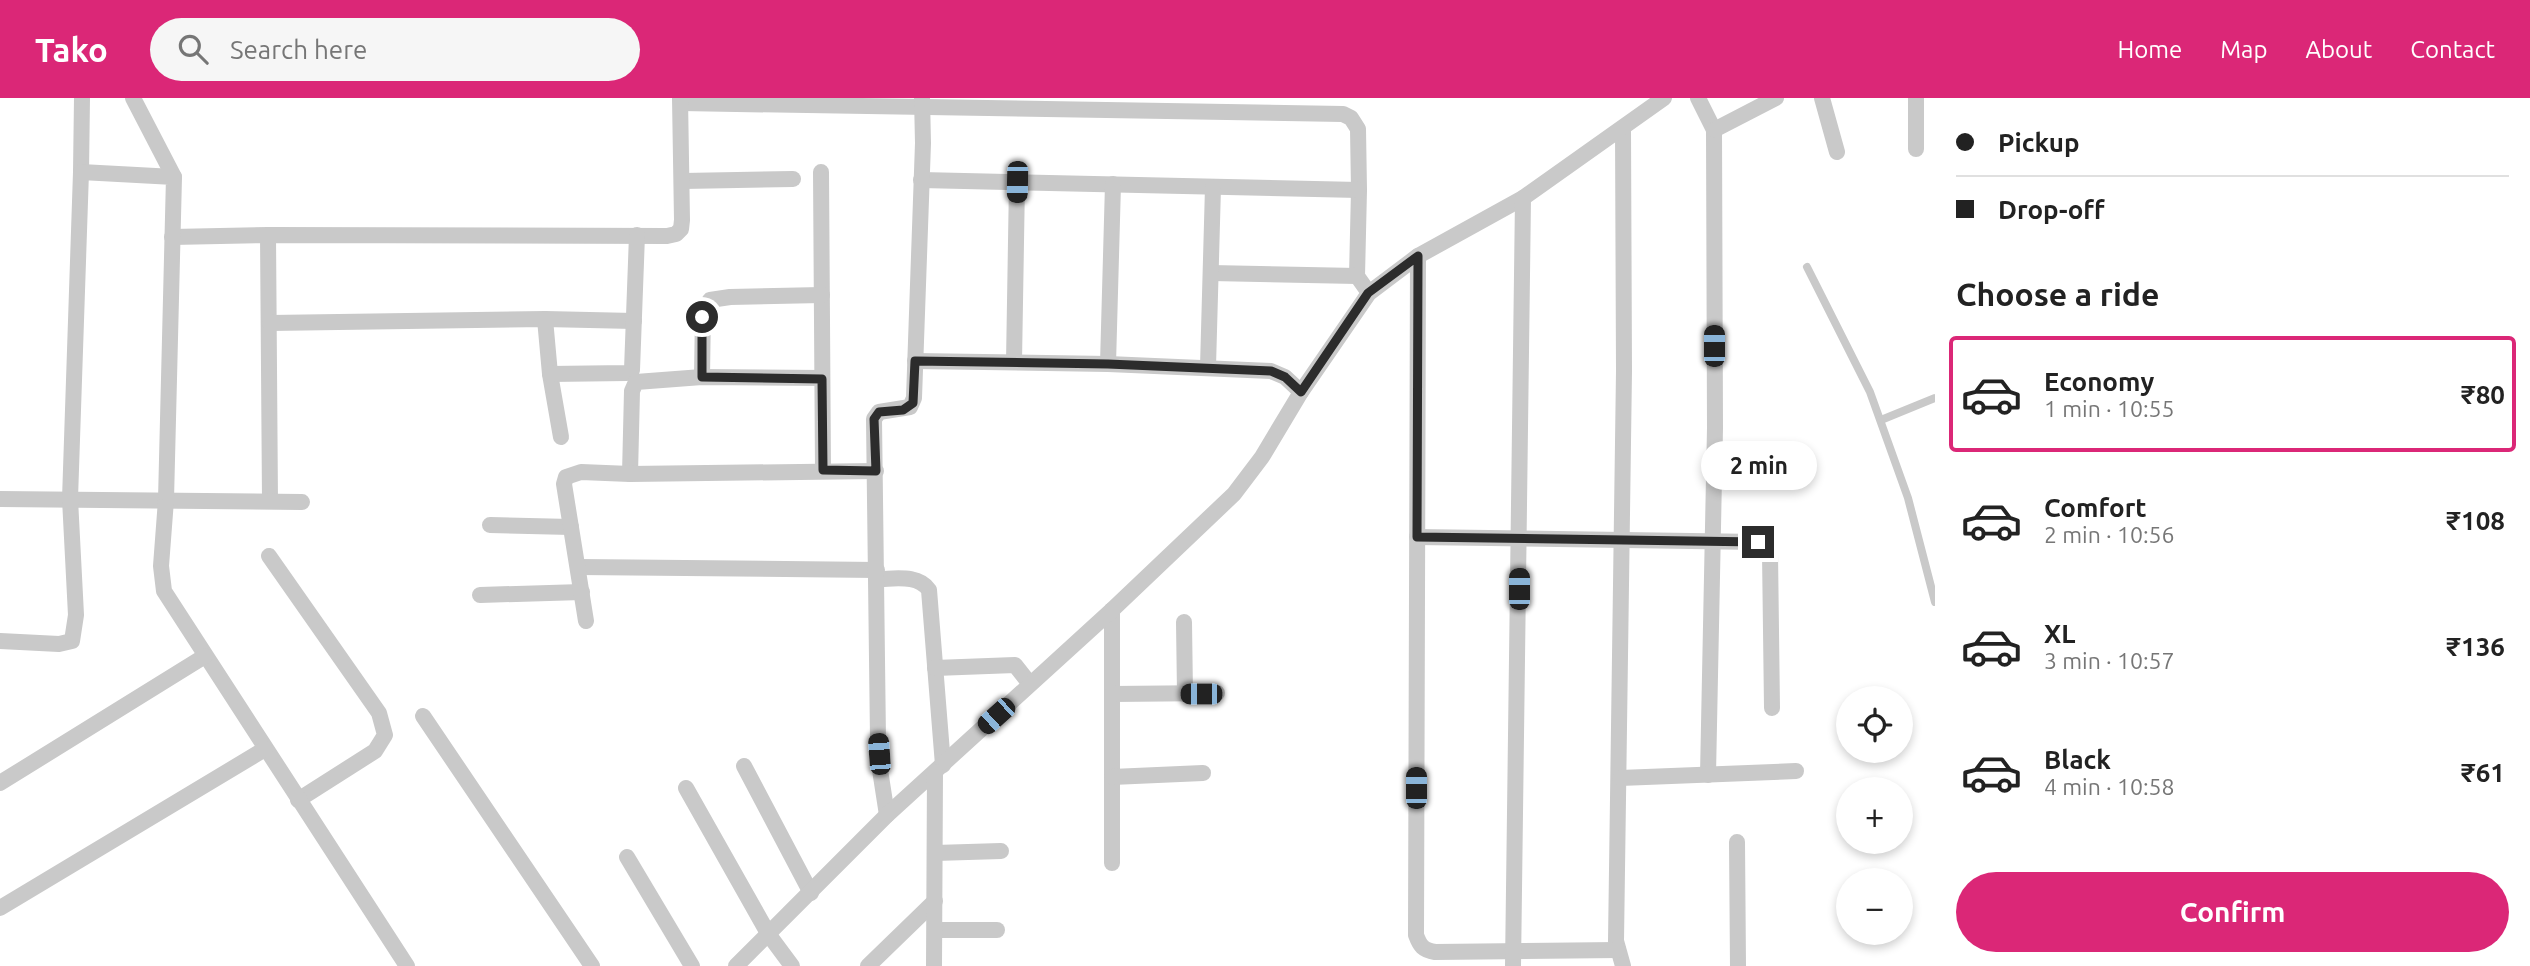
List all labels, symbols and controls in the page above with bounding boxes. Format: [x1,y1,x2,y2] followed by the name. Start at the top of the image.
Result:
[150,18,640,81] search box
[174,30,212,68] icon: search
[35,31,108,68] text: Tako
[230,35,367,64] text: Search here
[2117,36,2182,63] text: Home
[2220,36,2267,63] text: Map
[2305,36,2372,63] text: About
[2410,36,2495,63] text: Contact
[1998,128,2080,157] text: Pickup
[1007,161,1028,203] car
[1998,195,2105,224] text: Drop-off
[1956,276,2159,312] text: Choose a ride
[686,301,718,333] route start
[1704,325,1725,367] car
[1960,363,2023,426] icon: car
[2044,367,2154,396] text: Economy
[2461,380,2505,409] text: ₹80
[2044,396,2175,421] text: 1 min · 10:55
[1700,440,1816,490] callout: 2 min
[1730,453,1788,478] text: 2 min
[1960,489,2023,552] icon: car
[2044,493,2147,522] text: Comfort
[2446,506,2505,535] text: ₹108
[2044,522,2175,547] text: 2 min · 10:56
[1742,526,1774,558] route end
[1509,568,1530,610] car
[1960,615,2023,678] icon: car
[2044,619,2075,648] text: XL
[2446,632,2505,661] text: ₹136
[2044,648,2175,673] text: 3 min · 10:57
[1181,684,1223,705] car
[1836,686,1913,945] map controls
[1836,686,1913,763] button: locate
[974,694,1019,738] car
[868,732,891,776] car
[1960,741,2023,804] icon: car
[2044,745,2111,774] text: Black
[2461,758,2505,787] text: ₹61
[1406,767,1427,809] car
[2044,774,2175,799] text: 4 min · 10:58
[1836,777,1913,854] button: +
[1836,868,1913,945] button: −
[1956,872,2509,952] button: Confirm

